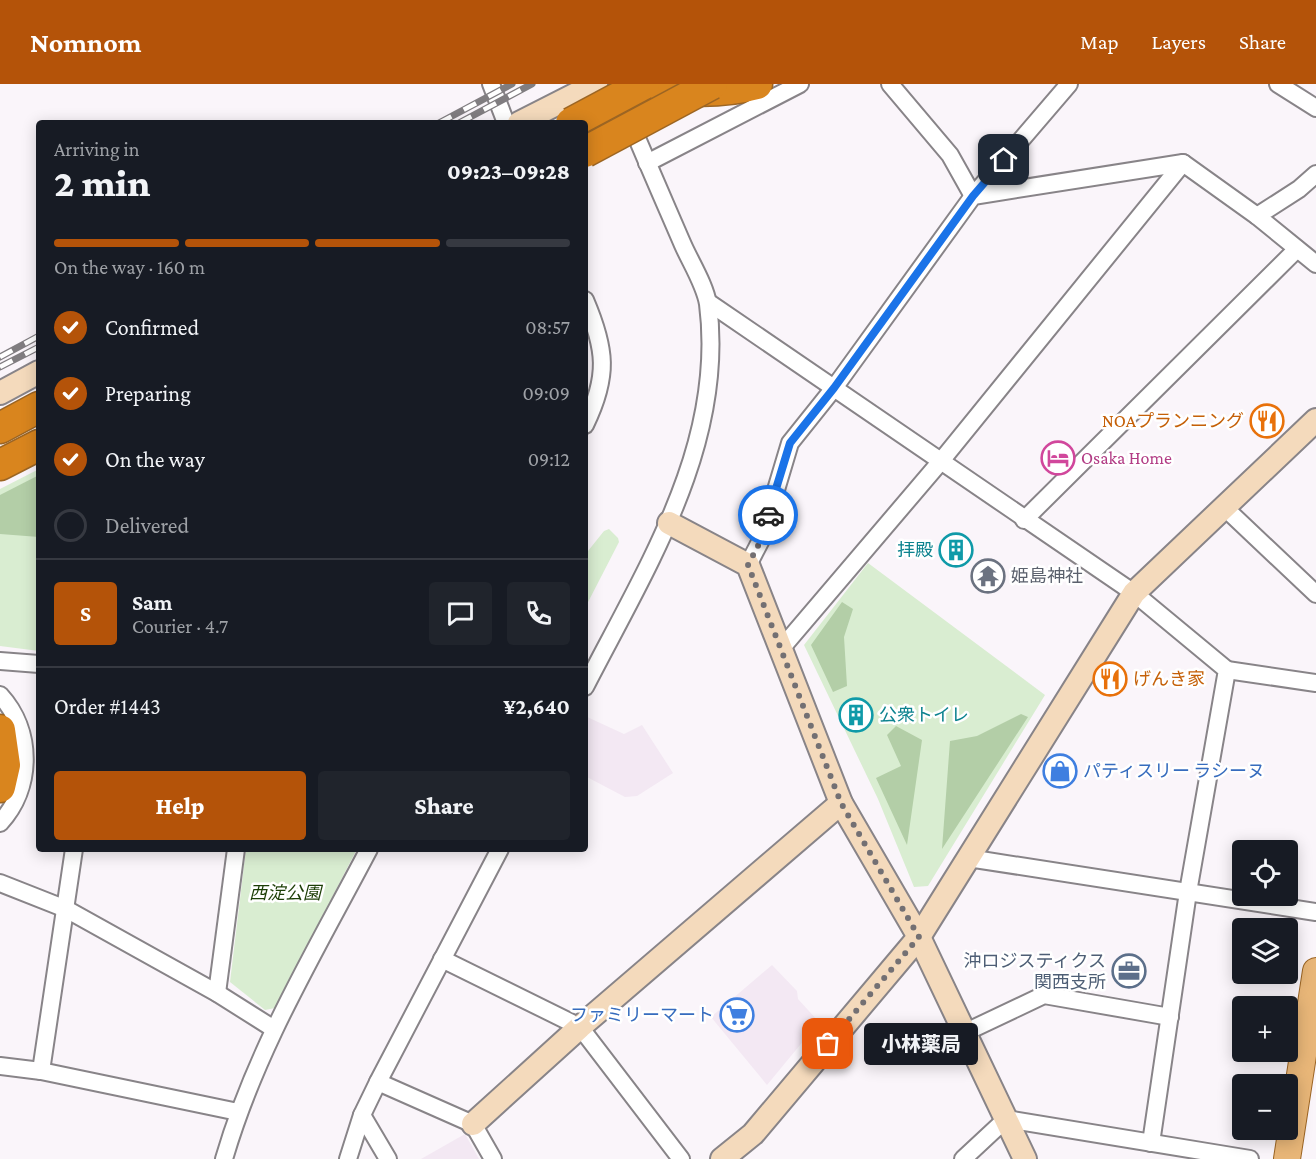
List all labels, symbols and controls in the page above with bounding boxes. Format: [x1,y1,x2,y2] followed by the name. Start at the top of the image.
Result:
[30,27,141,58] text: Nomnom
[1080,30,1119,54] text: Map
[1152,30,1206,54] text: Layers
[1239,30,1286,54] text: Share
[978,134,1029,185] pin
[54,138,139,160] text: Arriving in
[987,143,1020,176] icon: home
[447,159,570,184] text: 09:23–09:28
[54,161,150,204] text: 2 min
[54,256,205,278] text: On the way · 160 m
[54,311,87,344] icon: check
[105,315,199,340] text: Confirmed
[525,316,570,338] text: 08:57
[54,377,87,410] icon: check
[105,381,191,406] text: Preparing
[523,382,570,404] text: 09:09
[1249,403,1285,439] restaurant icon: NOAプランニング
[1102,411,1244,431] place label: NOAプランニング
[1040,440,1076,476] hotel icon: Osaka Home
[54,443,87,476] icon: check
[105,447,205,472] text: On the way
[528,448,570,470] text: 09:12
[1081,448,1172,468] place label: Osaka Home
[738,485,798,545] courier
[752,499,785,532] icon: car
[105,513,189,538] text: Delivered
[938,532,974,568] building icon: 拝殿
[897,540,933,560] place label: 拝殿
[970,558,1006,594] temple icon: 姫島神社
[1011,566,1083,586] place label: 姫島神社
[429,582,492,645] button: chat
[507,582,570,645] button: phone
[132,590,172,615] text: Sam
[80,601,91,626] text: S
[132,615,228,637] text: Courier · 4.7
[1092,661,1128,697] restaurant icon: げんき家
[1133,669,1205,689] place label: げんき家
[54,694,161,719] text: Order #1443
[503,694,570,719] text: ¥2,640
[838,697,874,733] building icon: 公衆トイレ
[879,705,969,725] place label: 公衆トイレ
[1042,753,1078,789] shop icon: パティスリー ラシーヌ
[1083,761,1265,781] place label: パティスリー ラシーヌ
[54,771,306,840] button: Help
[318,771,570,840] button: Share
[1232,840,1298,1140] map controls
[1232,840,1298,906] button: locate
[249,883,324,903] park label: 西淀公園
[1232,918,1298,984] button: layers
[964,951,1106,992] place label: 沖ロジスティクス 関西支所
[1111,953,1147,989] office icon: 沖ロジスティクス 関西支所
[1232,996,1298,1062] button: +
[719,997,755,1033] supermarket icon: ファミリーマート
[570,1005,714,1025] place label: ファミリーマート
[802,1018,853,1069] pin
[864,1023,978,1065] callout: 小林薬局
[811,1027,844,1060] icon: bag
[881,1033,961,1055] text: 小林薬局
[1232,1074,1298,1140] button: −

